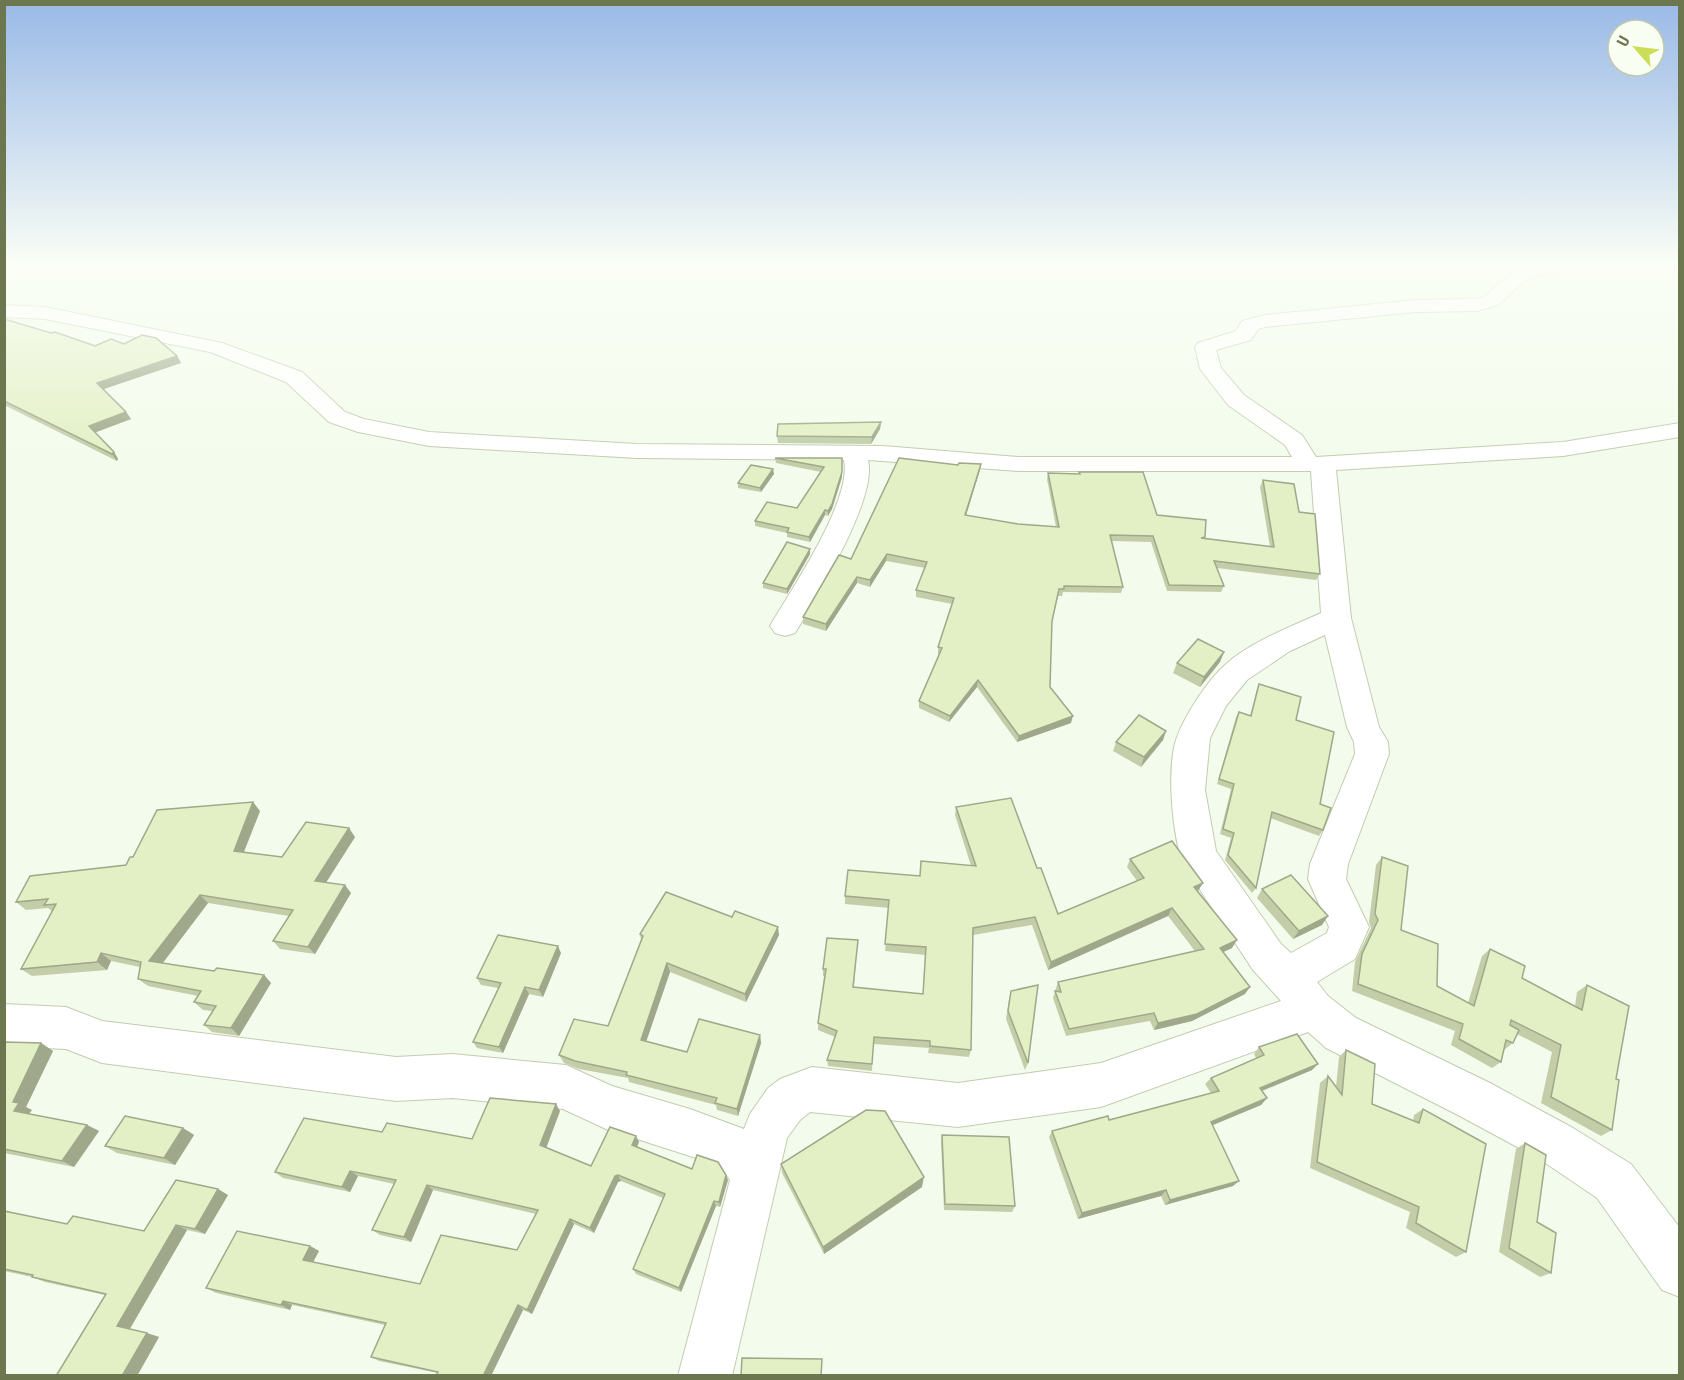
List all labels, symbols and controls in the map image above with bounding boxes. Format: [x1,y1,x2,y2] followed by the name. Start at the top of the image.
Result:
[1606,18,1666,78] north arrow
[1613,33,1634,50] text: U

